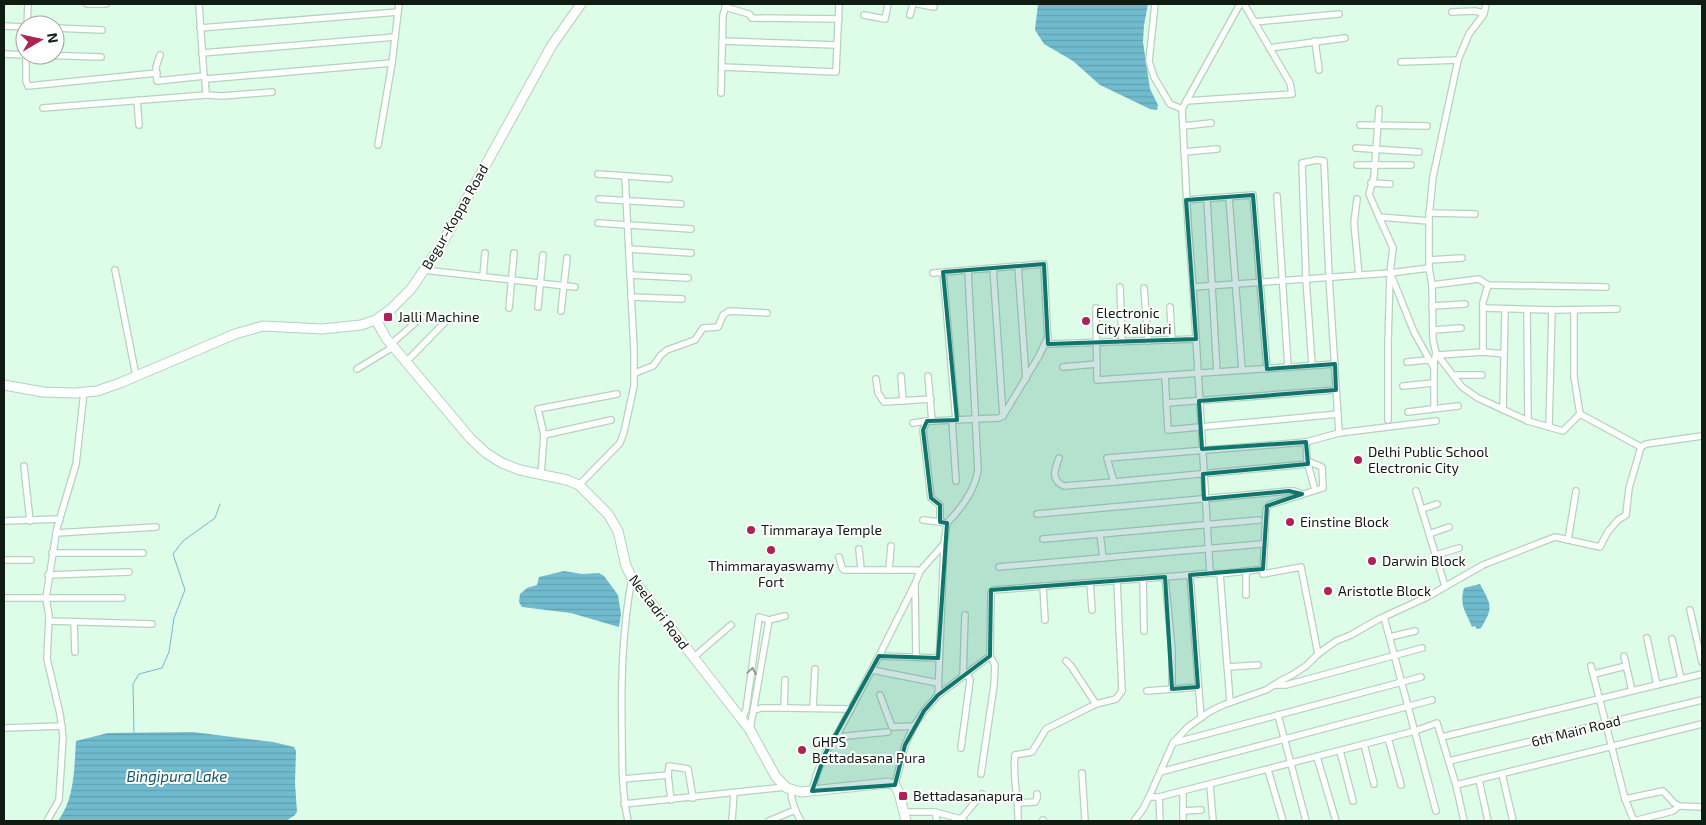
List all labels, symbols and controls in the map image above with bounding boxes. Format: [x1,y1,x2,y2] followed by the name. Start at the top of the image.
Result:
[15,15,65,65] north arrow
[44,32,63,44] text: N
[418,161,492,272] street label: Begur-Koppa Road
[1096,304,1171,337] place label: Electronic City Kalibari
[398,308,479,325] place label: Jalli Machine
[382,311,394,323] marker: Jalli Machine
[1080,315,1092,327] marker: Electronic City Kalibari
[1368,443,1489,476] place label: Delhi Public School Electronic City
[1352,454,1364,466] marker: Delhi Public School Electronic City
[1300,513,1389,530] place label: Einstine Block
[1284,516,1296,528] marker: Einstine Block
[761,521,882,538] place label: Timmaraya Temple
[745,524,757,536] marker: Timmaraya Temple
[765,544,777,556] marker: Thimmarayaswamy Fort
[1382,552,1466,569] place label: Darwin Block
[1366,555,1378,567] marker: Darwin Block
[708,557,835,590] place label: Thimmarayaswamy Fort
[626,571,693,652] street label: Neeladri Road
[1338,582,1431,599] place label: Aristotle Block
[1322,585,1334,597] marker: Aristotle Block
[746,667,756,676] one-way arrow
[1529,711,1622,750] street label: 6th Main Road
[812,733,926,766] place label: GHPS Bettadasana Pura
[796,744,808,756] marker: GHPS Bettadasana Pura
[127,767,227,785] water label: Bingipura Lake
[913,787,1023,804] place label: Bettadasanapura
[897,790,909,802] marker: Bettadasanapura

